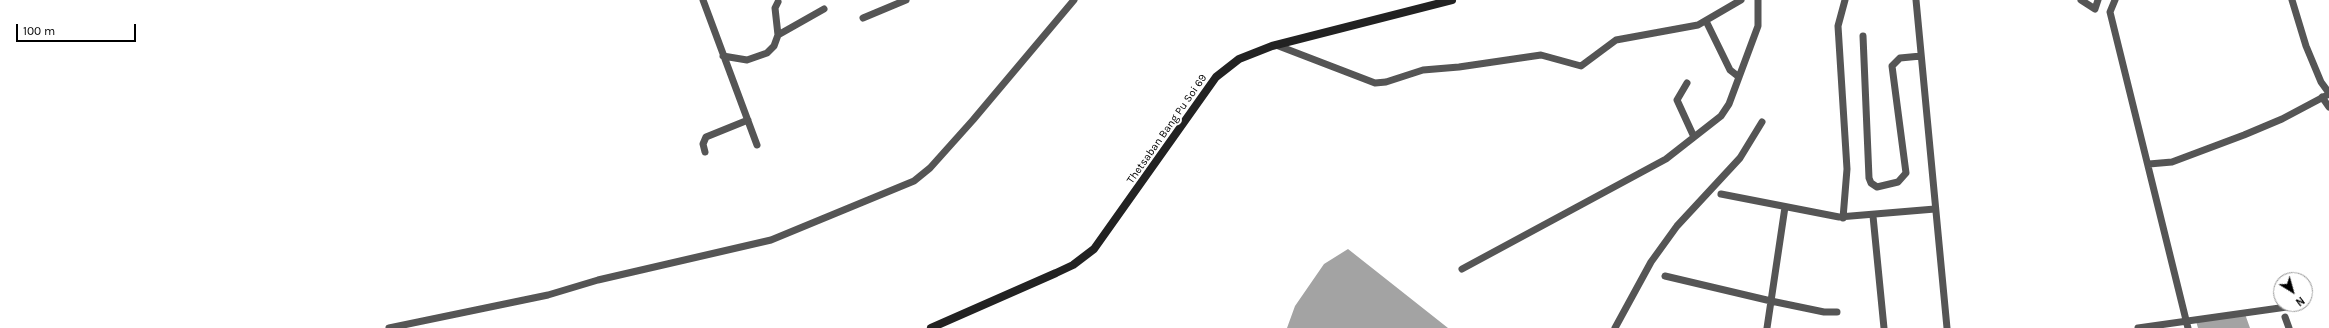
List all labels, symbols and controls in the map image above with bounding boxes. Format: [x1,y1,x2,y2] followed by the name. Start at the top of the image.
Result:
[18,16,138,42] scale bar
[23,24,55,38] text: 100 m
[1124,72,1210,186] street label: Thetsaban Bang Pu Soi 69
[2273,272,2313,312] north arrow
[2293,294,2307,309] text: N

